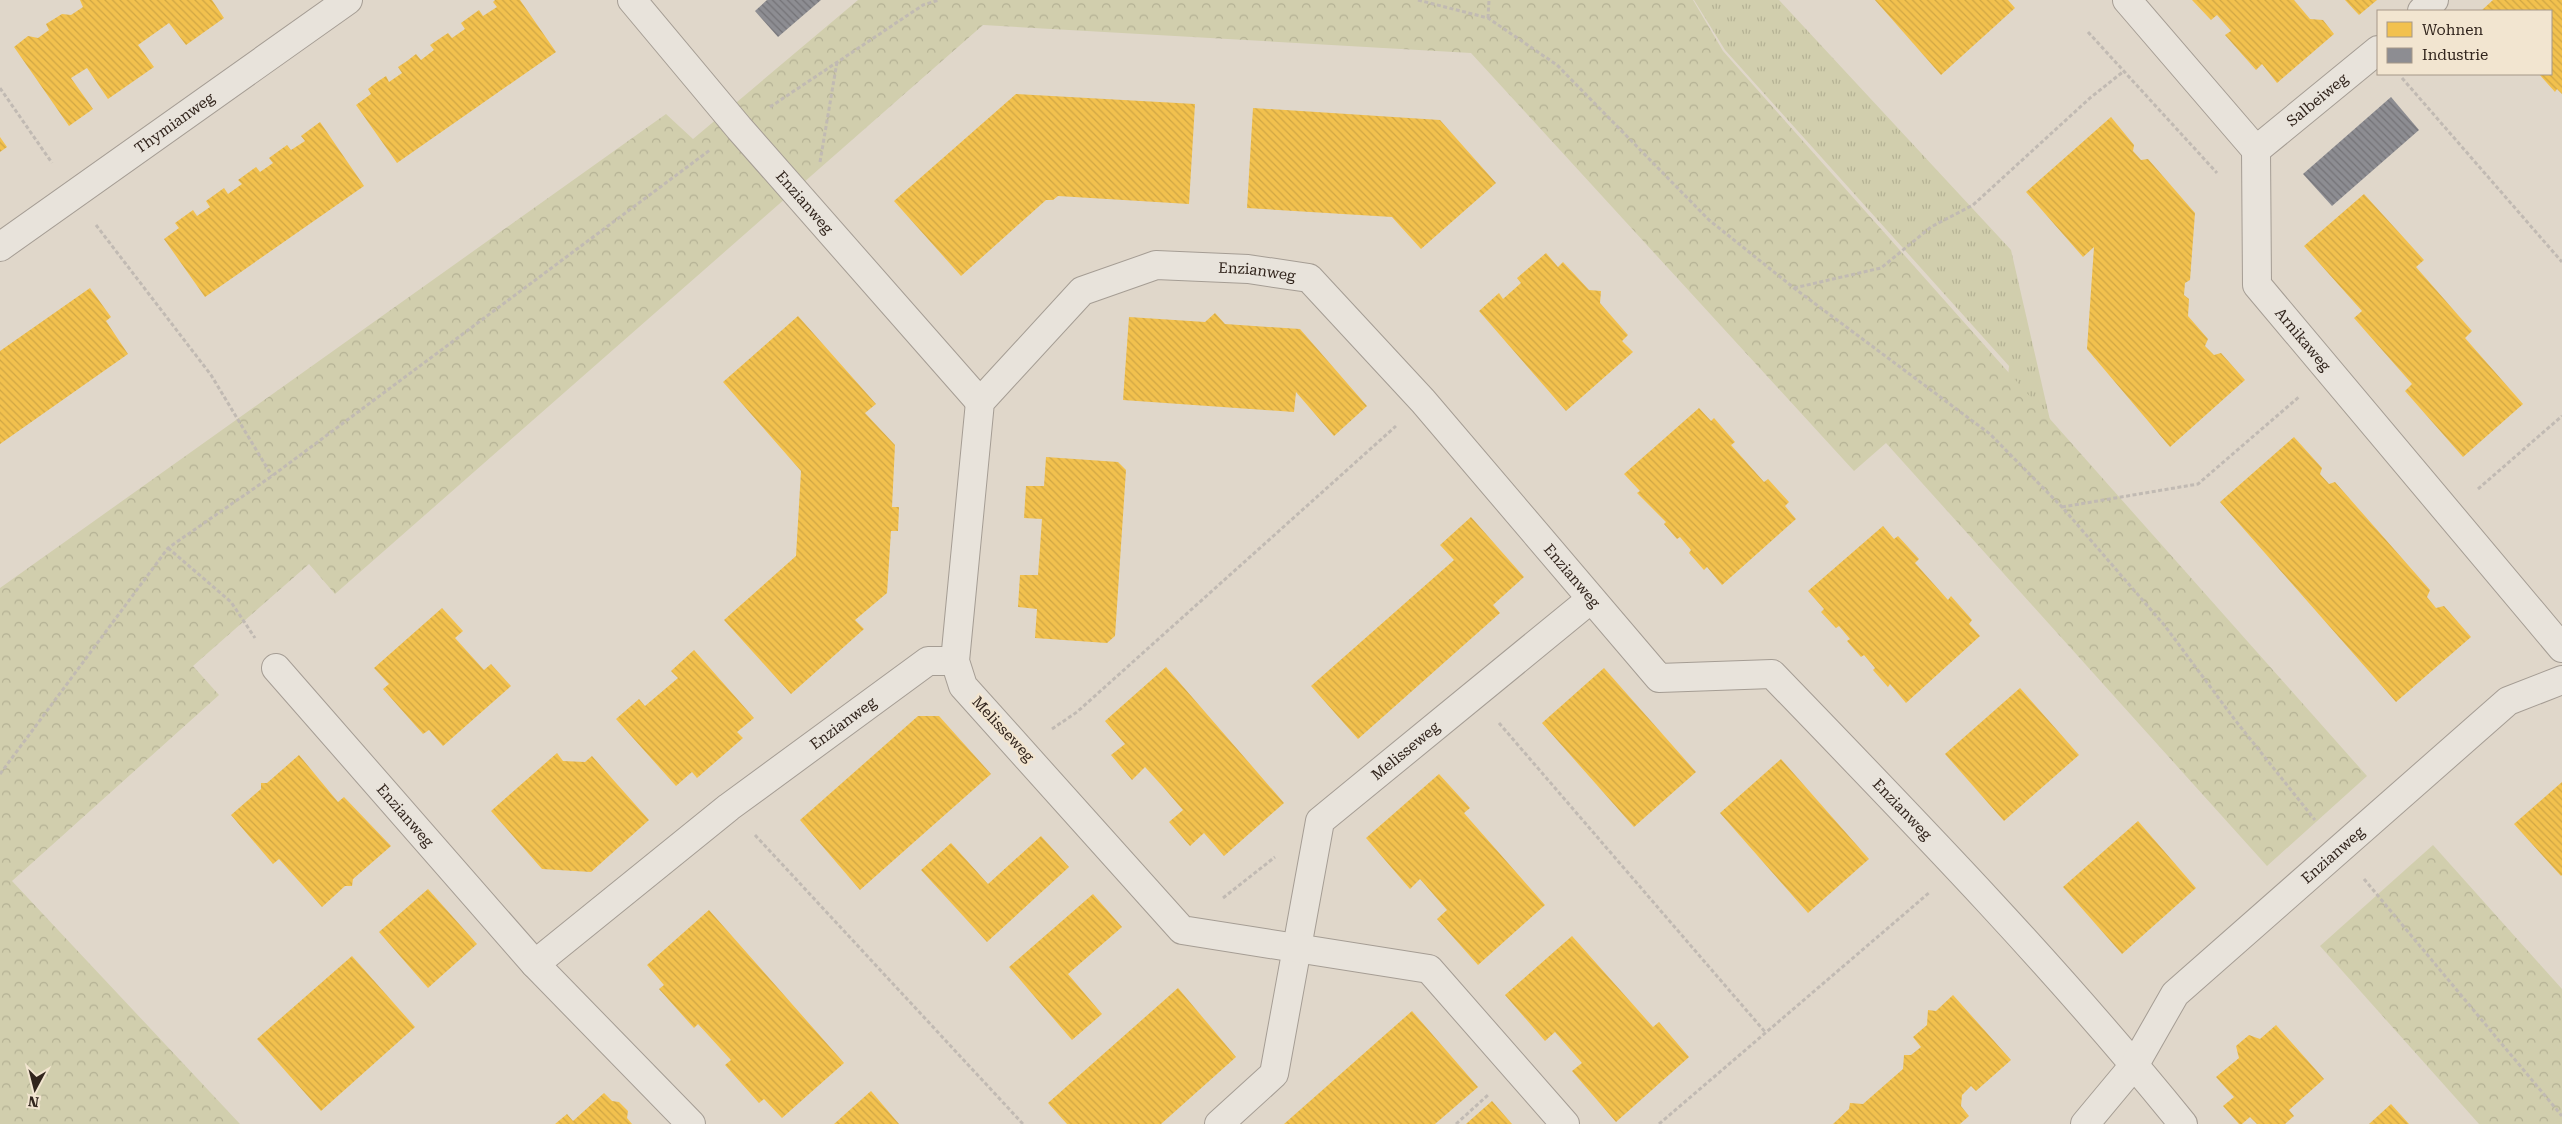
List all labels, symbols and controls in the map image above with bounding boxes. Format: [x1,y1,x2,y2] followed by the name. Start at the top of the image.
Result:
[2377,10,2552,75] legend
[2422,21,2483,39] text: Wohnen
[2422,46,2488,64] text: Industrie
[2283,69,2352,130] street label: Salbeiweg
[131,88,218,158] street label: Thymianweg
[772,167,837,238] street label: Enzianweg
[1218,259,1297,285] street label: Enzianweg
[2271,304,2335,375] street label: Arnikaweg
[1540,541,1604,612] street label: Enzianweg
[806,693,880,754] street label: Enzianweg
[968,693,1038,766] street label: Melisseweg
[1368,717,1444,784] street label: Melisseweg
[1869,775,1936,844] street label: Enzianweg
[373,780,438,851] street label: Enzianweg
[2298,822,2368,888] street label: Enzianweg
[10,1064,60,1114] north arrow
[27,1093,40,1111] text: N

